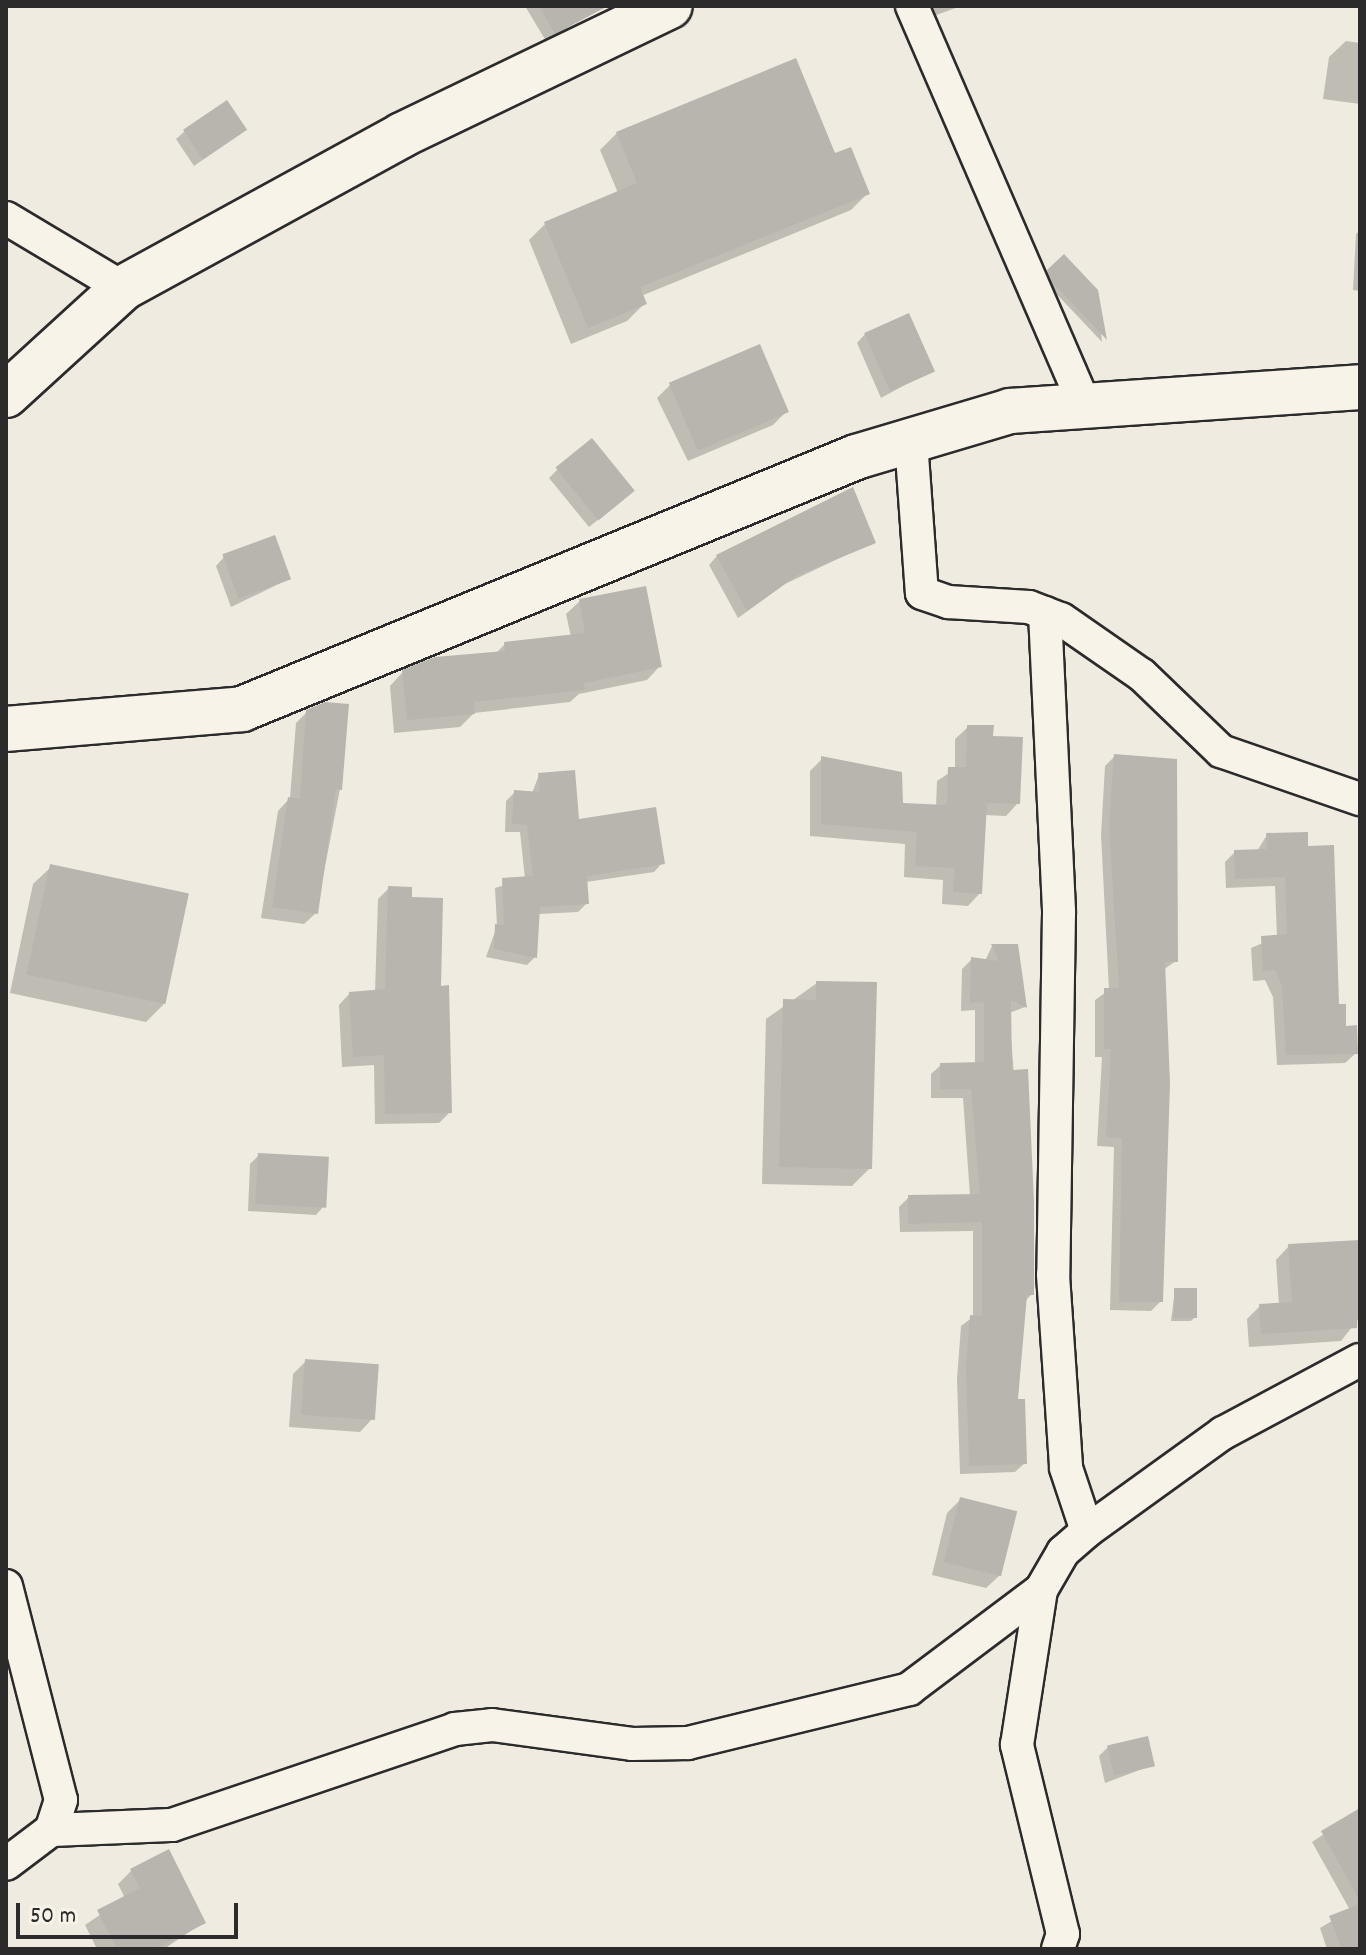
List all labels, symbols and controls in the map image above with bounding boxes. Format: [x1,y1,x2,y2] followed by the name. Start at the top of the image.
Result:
[20,1887,242,1937] scale bar
[30,1900,76,1934] text: 50 m

